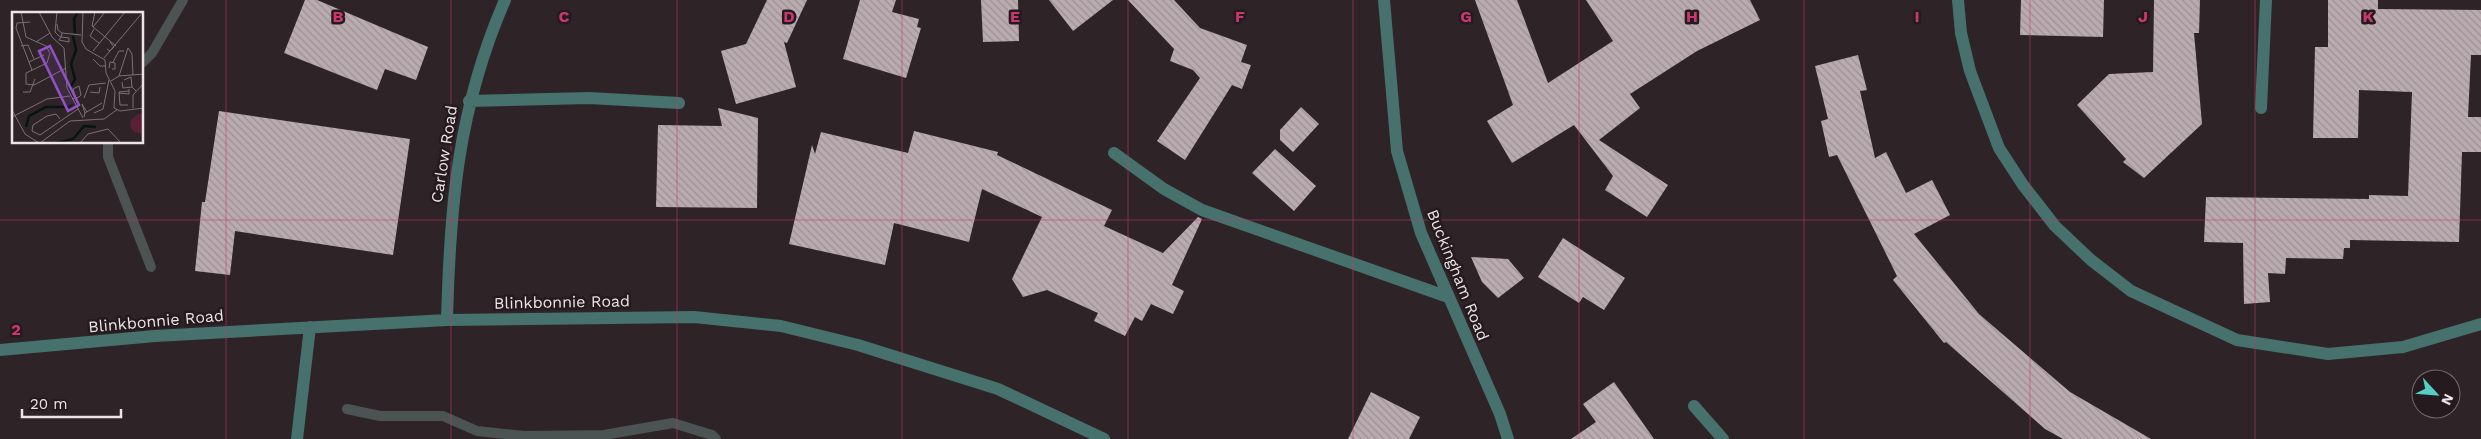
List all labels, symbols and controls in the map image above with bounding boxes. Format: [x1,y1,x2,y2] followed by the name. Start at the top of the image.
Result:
[333,7,344,26] text: B
[559,7,570,26] text: C
[783,7,795,26] text: D
[1010,7,1020,26] text: E
[1235,7,1245,26] text: F
[1460,7,1472,26] text: G
[1686,7,1698,26] text: H
[1914,7,1920,26] text: I
[2138,7,2148,26] text: J
[2362,7,2374,26] text: K
[12,12,144,144] inset map
[427,104,461,204] street label: Carlow Road
[1423,207,1493,343] street label: Buckingham Road
[494,291,630,313] street label: Blinkbonnie Road
[87,306,225,336] street label: Blinkbonnie Road
[11,320,21,339] text: 2
[2411,369,2461,419] north arrow
[22,386,121,418] scale bar
[2438,392,2457,408] text: N
[30,395,68,413] text: 20 m

